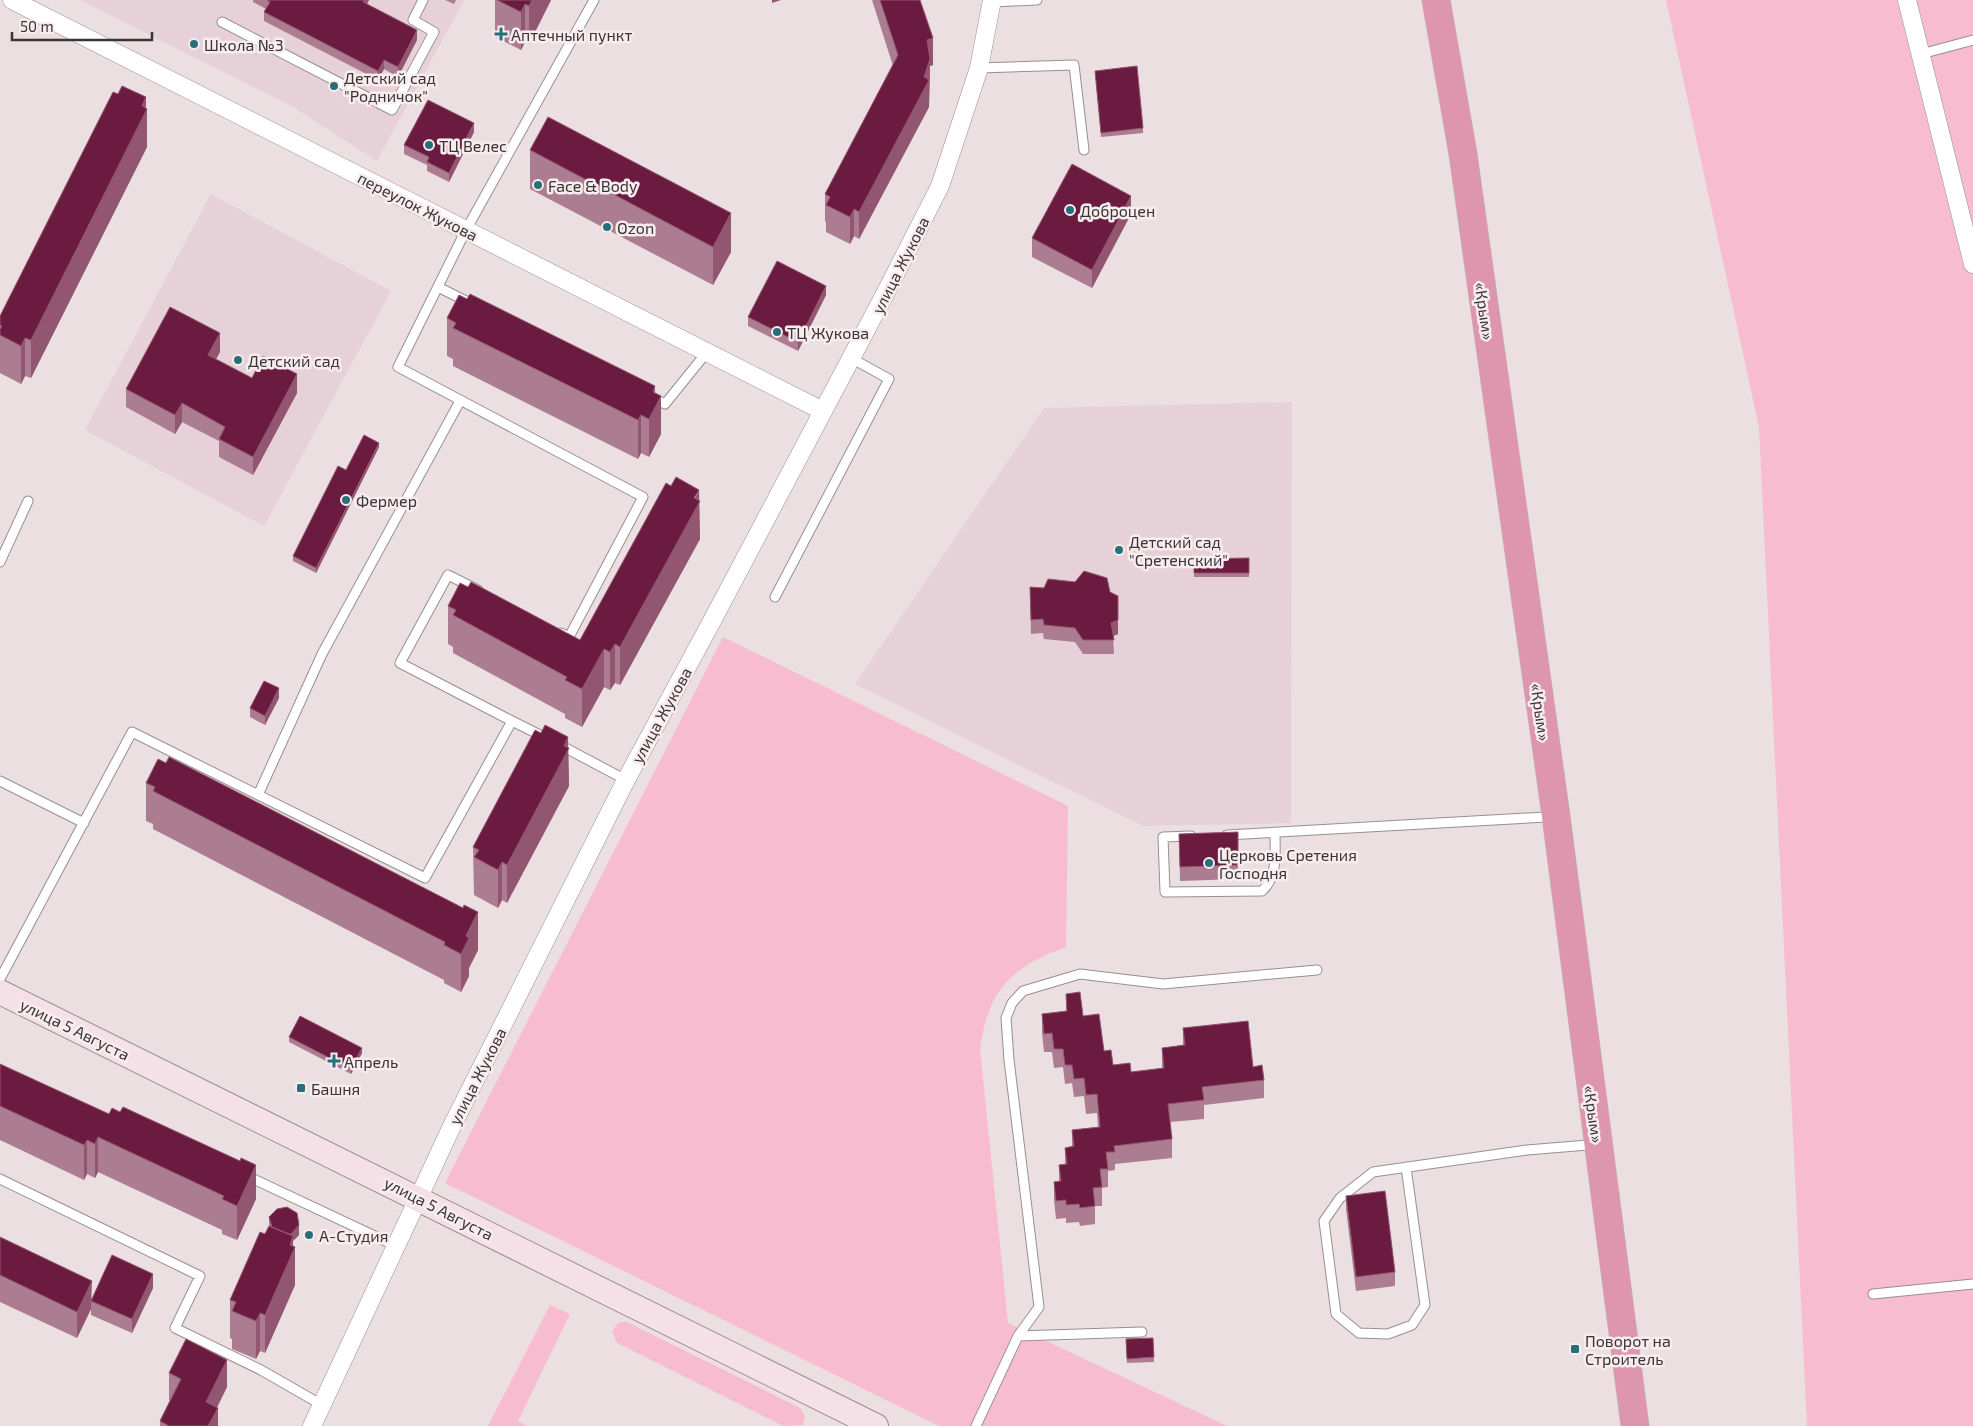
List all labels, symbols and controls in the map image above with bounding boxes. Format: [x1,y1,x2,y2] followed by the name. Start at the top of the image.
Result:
[12,10,152,42] scale bar
[20,17,54,35] text: 50 m
[511,25,632,45] place label: Аптечный пункт
[495,28,507,40] marker: Аптечный пункт
[204,35,284,54] place label: Школа №3
[188,38,200,50] marker: Школа №3
[344,68,436,105] place label: Детский сад "Родничок"
[328,80,340,92] marker: Детский сад "Родничок"
[439,136,507,155] place label: ТЦ Велес
[423,139,435,151] marker: ТЦ Велес
[354,168,481,245] street label: переулок Жукова
[548,176,638,195] place label: Face & Body
[532,179,544,191] marker: Face & Body
[1080,201,1155,220] place label: Доброцен
[1064,204,1076,216] marker: Доброцен
[867,213,934,317] street label: улица Жукова
[617,218,654,237] place label: Ozon
[601,221,613,233] marker: Ozon
[1472,281,1498,341] street label: «Крым»
[787,323,869,343] place label: ТЦ Жукова
[771,326,783,338] marker: ТЦ Жукова
[248,351,340,370] place label: Детский сад
[232,354,244,366] marker: Детский сад
[356,491,417,510] place label: Фермер
[340,494,352,506] marker: Фермер
[1129,532,1228,569] place label: Детский сад "Сретенский"
[1113,544,1125,556] marker: Детский сад "Сретенский"
[627,664,696,767] street label: улица Жукова
[1528,682,1554,742] street label: «Крым»
[1219,845,1357,882] place label: Церковь Сретения Господня
[1203,857,1215,869] marker: Церковь Сретения Господня
[17,994,133,1065] street label: улица 5 Августа
[444,1024,511,1128] street label: улица Жукова
[344,1052,398,1071] place label: Апрель
[328,1055,340,1067] marker: Апрель
[311,1079,360,1098] place label: Башня
[295,1082,307,1094] marker: Башня
[1581,1084,1607,1144] street label: «Крым»
[381,1172,497,1244] street label: улица 5 Августа
[319,1226,388,1246] place label: А-Студия
[303,1229,315,1241] marker: А-Студия
[1585,1331,1671,1368] place label: Поворот на Строитель
[1569,1343,1581,1355] marker: Поворот на Строитель

